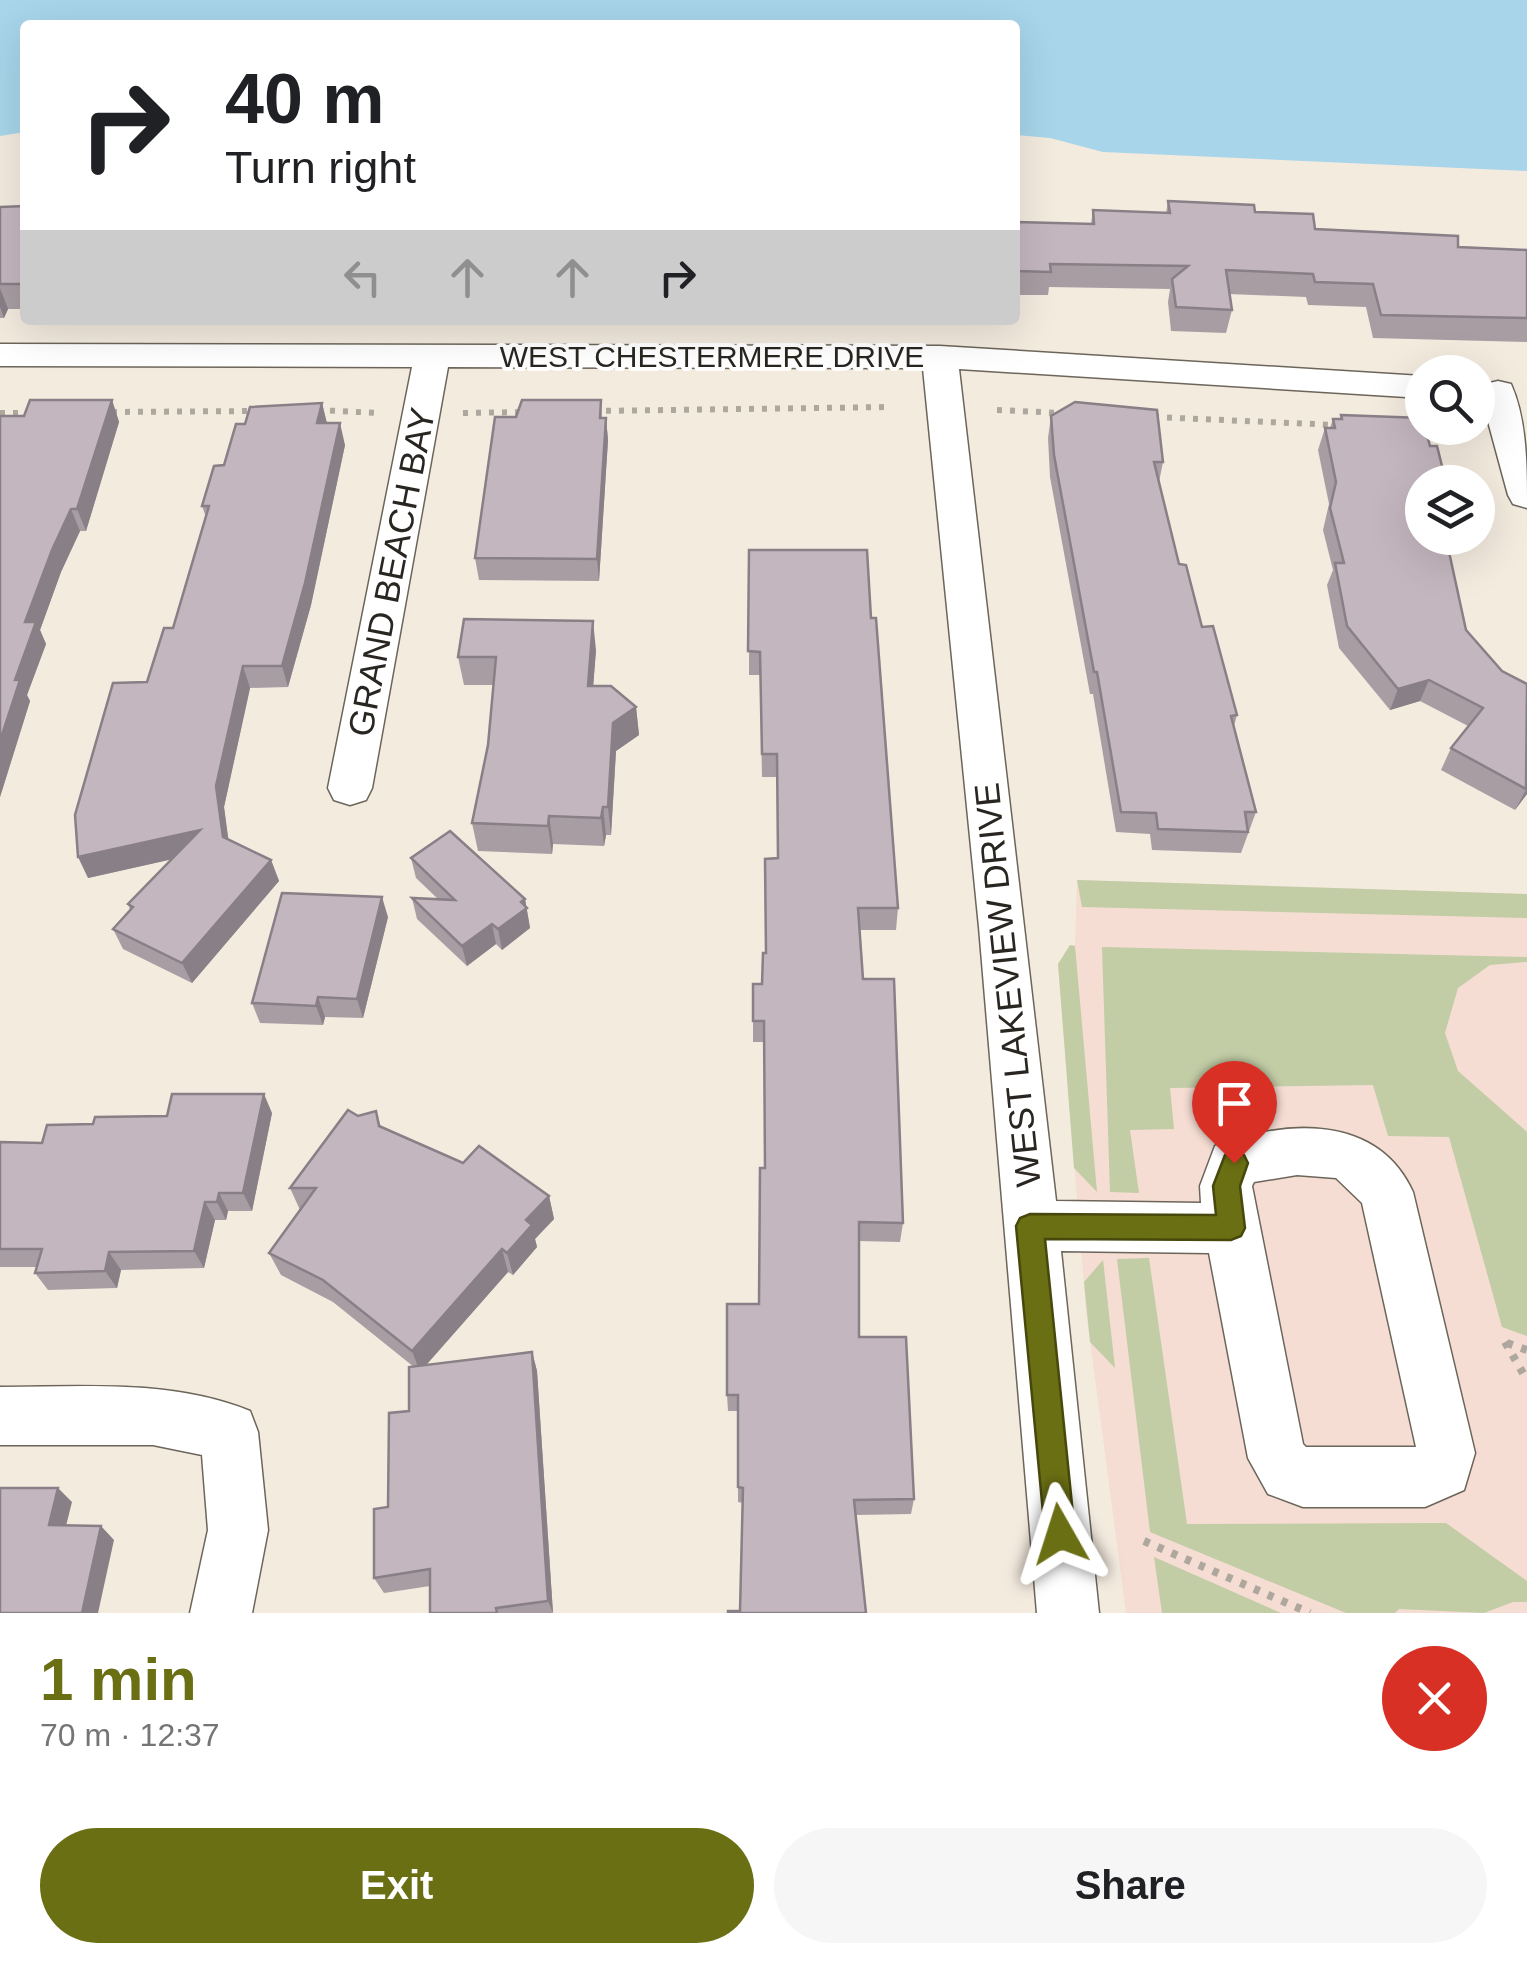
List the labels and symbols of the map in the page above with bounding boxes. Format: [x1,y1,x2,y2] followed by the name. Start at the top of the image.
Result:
[500,340,924,373] street label: WEST CHESTERMERE DRIVE
[340,404,442,740] street label: GRAND BEACH BAY
[966,781,1048,1189] street label: WEST LAKEVIEW DRIVE
[1192,1061,1277,1164] pin
[1008,1482,1112,1586] position arrow

